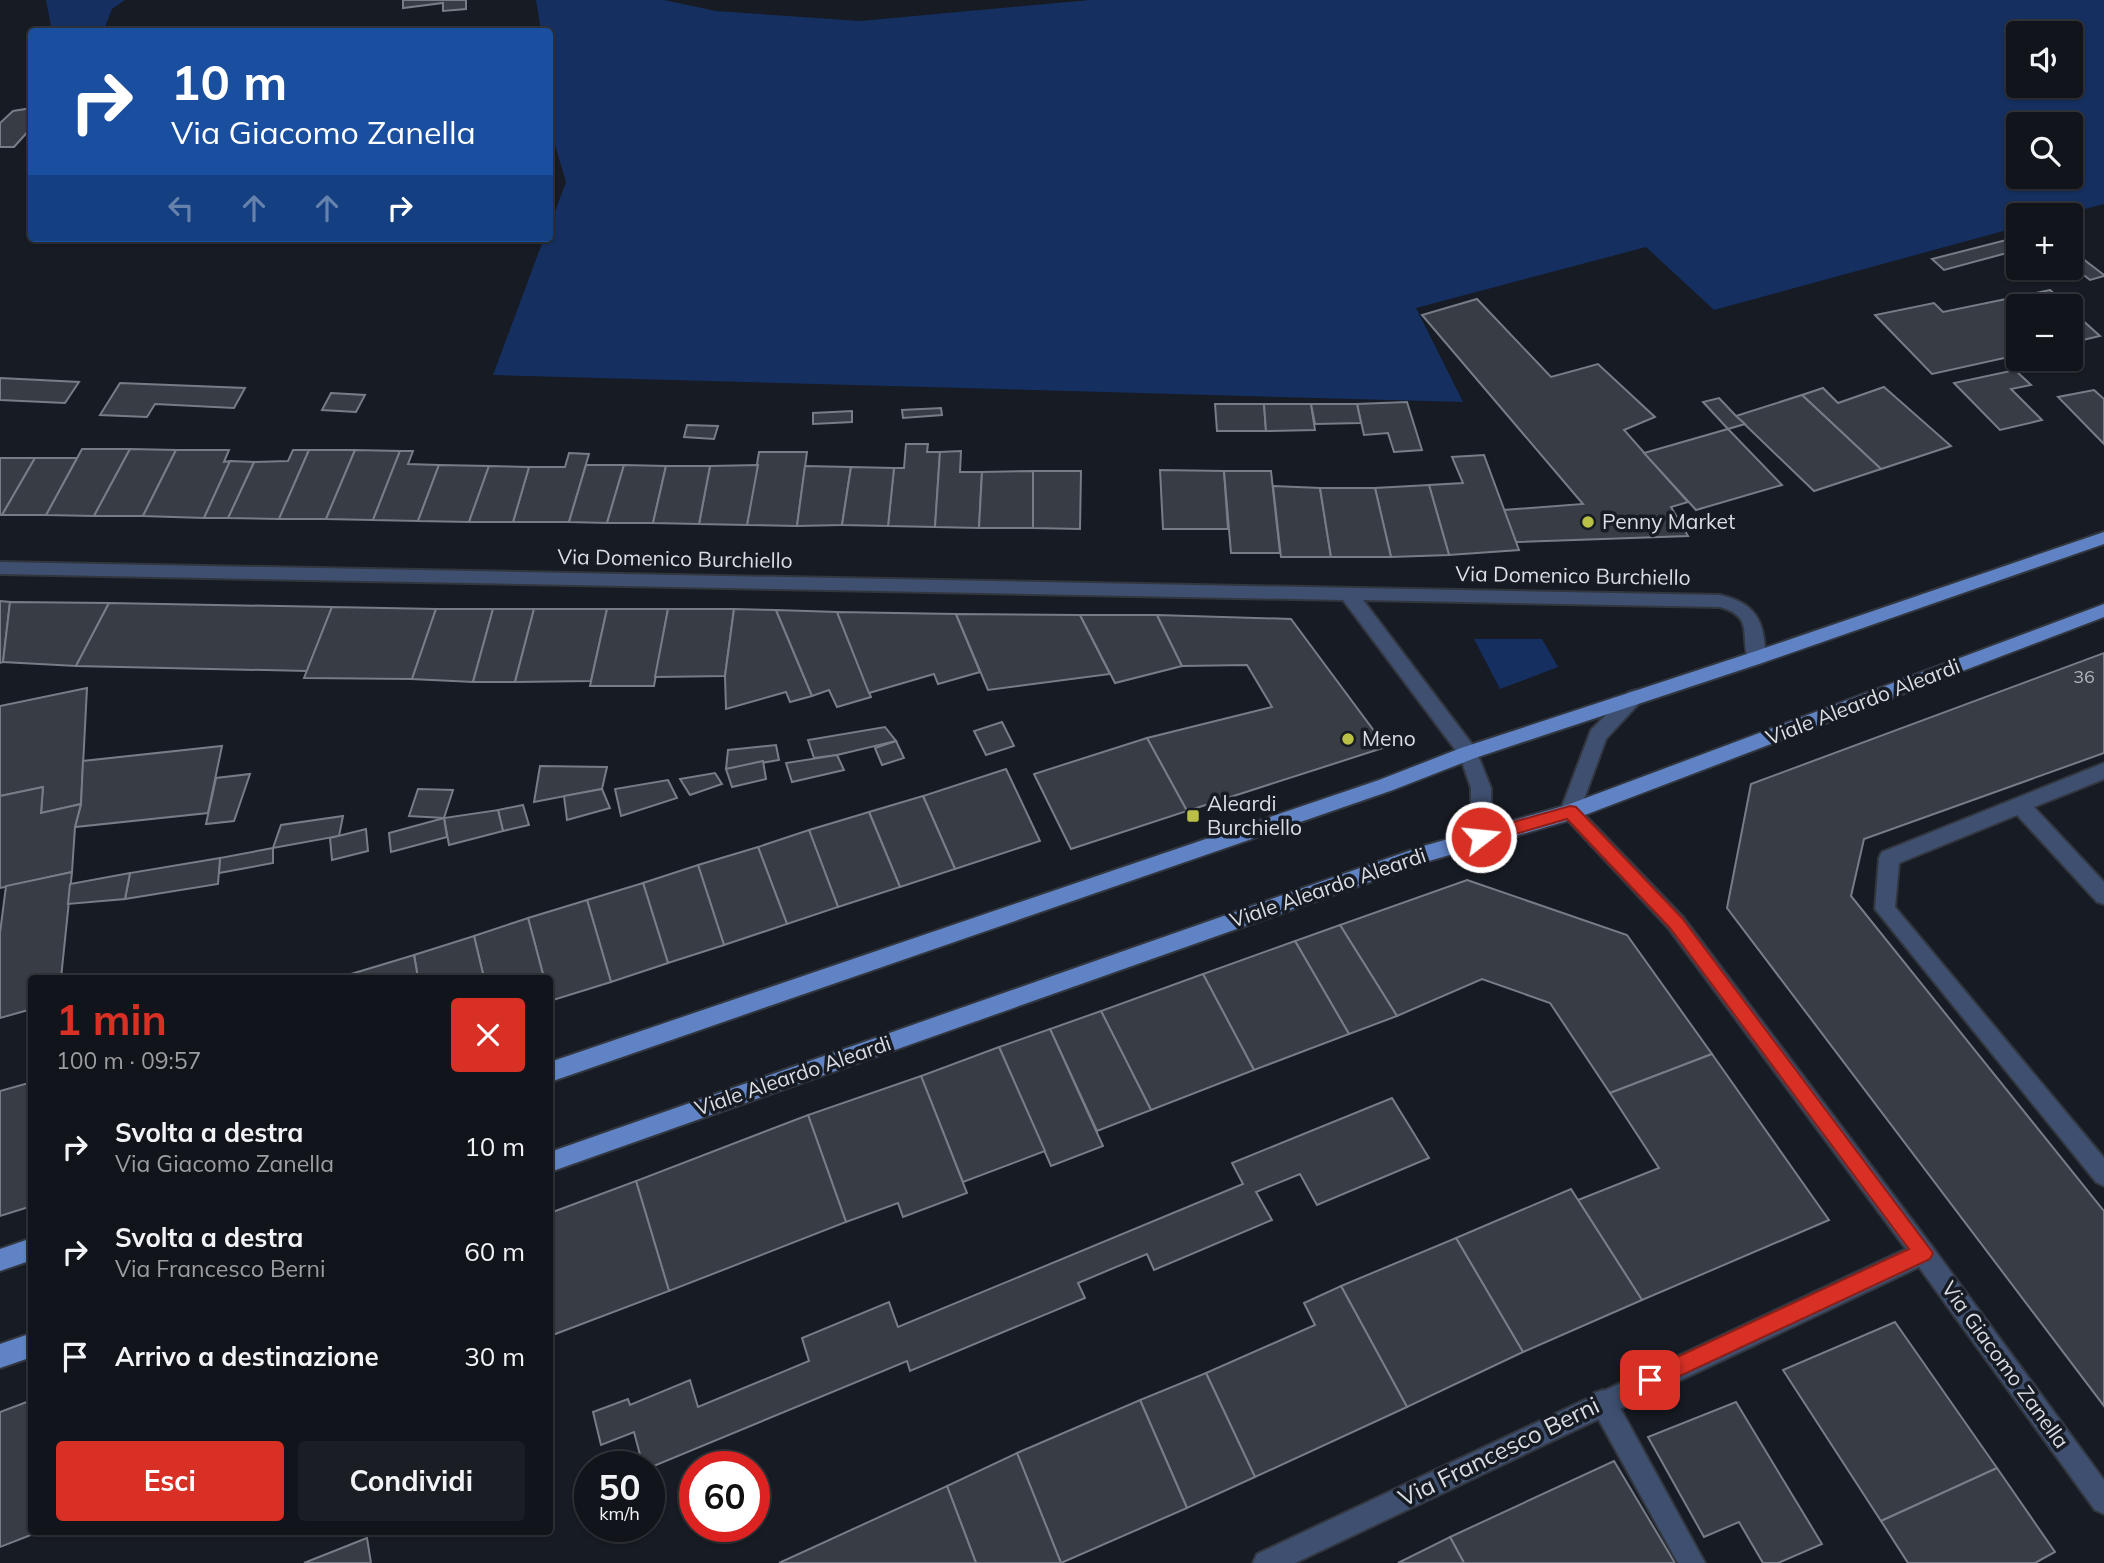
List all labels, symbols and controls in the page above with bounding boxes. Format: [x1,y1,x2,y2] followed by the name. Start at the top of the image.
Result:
[2006,21,2083,371] map controls
[2006,21,2083,98] button: sound
[171,51,287,112] text: 10 m
[56,56,147,147] icon: right
[171,112,476,152] text: Via Giacomo Zanella
[2006,112,2083,189] button: search
[162,189,200,227] icon: left
[235,189,273,227] icon: ahead
[308,189,346,227] icon: ahead
[381,189,419,227] icon: right
[2006,203,2083,280] button: +
[2006,294,2083,371] button: −
[1602,508,1735,534] place label: Penny Market
[1580,514,1596,530] marker: Penny Market
[557,543,793,573] street label: Via Domenico Burchiello
[1455,560,1691,590] street label: Via Domenico Burchiello
[1762,652,1963,750] street label: Viale Aleardo Aleardi
[2073,665,2095,688] house number: 36
[1362,725,1416,751] place label: Meno
[1340,731,1356,747] marker: Meno
[1207,790,1302,840] place label: Aleardi Burchiello
[1444,800,1518,874] position arrow
[1185,808,1201,824] marker: Aleardi Burchiello
[1226,841,1429,933] street label: Viale Aleardo Aleardi
[56,993,167,1046] text: 1 min
[451,998,525,1072] button: close
[691,1029,894,1121] street label: Viale Aleardo Aleardi
[56,1046,201,1075] text: 100 m · 09:57
[115,1116,303,1149] text: Svolta a destra
[56,1128,94,1166] icon: right
[464,1130,525,1163] text: 10 m
[115,1149,334,1178] text: Via Giacomo Zanella
[115,1221,303,1254] text: Svolta a destra
[56,1233,94,1271] icon: right
[464,1235,525,1268] text: 60 m
[115,1254,325,1283] text: Via Francesco Berni
[1937,1276,2075,1453] street label: Via Giacomo Zanella
[56,1338,94,1376] icon: arrive
[115,1340,379,1373] text: Arrivo a destinazione
[464,1340,525,1373] text: 30 m
[1620,1350,1680,1410] pin
[1631,1361,1669,1399] icon: arrive
[1393,1390,1604,1513] street label: Via Francesco Berni
[56,1441,284,1521] button: Esci
[298,1441,525,1521] button: Condividi
[679,1451,770,1542] speed limit sign: 60
[598,1465,641,1509] text: 50
[599,1502,640,1525] text: km/h

